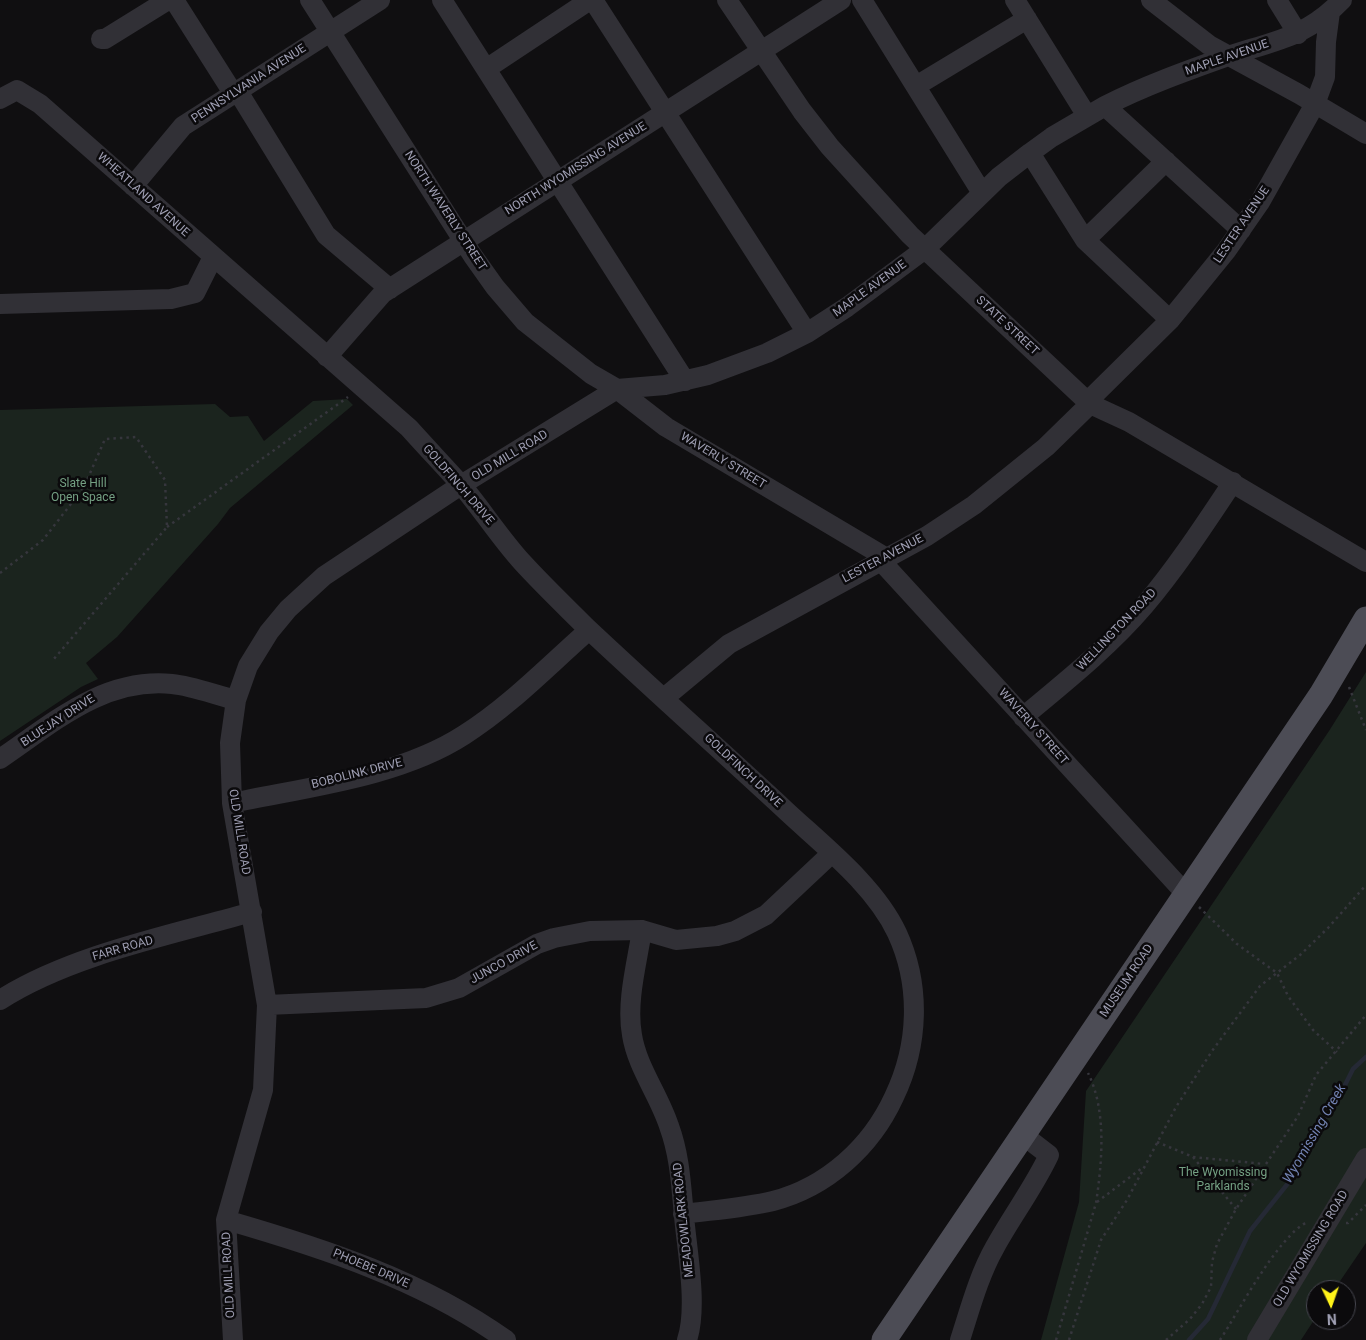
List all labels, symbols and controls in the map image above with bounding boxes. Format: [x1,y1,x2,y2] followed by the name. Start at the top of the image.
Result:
[1183,37,1271,79] street label: MAPLE AVENUE
[189,41,309,127] street label: PENNSYLVANIA AVENUE
[503,119,649,219] street label: NORTH WYOMISSING AVENUE
[401,148,489,274] street label: NORTH WAVERLY STREET
[94,150,192,240] street label: WHEATLAND AVENUE
[1211,184,1273,266] street label: LESTER AVENUE
[831,258,909,320] street label: MAPLE AVENUE
[973,293,1041,359] street label: STATE STREET
[469,428,551,484] street label: OLD MILL ROAD
[678,430,768,492] street label: WAVERLY STREET
[419,442,497,528] street label: GOLDFINCH DRIVE
[51,477,115,505] park label: Slate Hill Open Space
[840,532,926,586] street label: LESTER AVENUE
[1074,586,1160,674] street label: WELLINGTON ROAD
[995,686,1071,768] street label: WAVERLY STREET
[18,692,98,750] street label: BLUEJAY DRIVE
[701,731,785,811] street label: GOLDFINCH DRIVE
[310,756,404,792] street label: BOBOLINK DRIVE
[225,788,253,876] street label: OLD MILL ROAD
[91,933,155,965] street label: FARR ROAD
[468,939,540,987] street label: JUNCO DRIVE
[1097,942,1157,1020] street label: MUSEUM ROAD
[1280,1081,1350,1187] water label: Wyomissing Creek
[671,1162,697,1278] street label: MEADOWLARK ROAD
[1179,1166,1267,1194] park label: The Wyomissing Parklands
[1270,1188,1352,1310] street label: OLD WYOMISSING ROAD
[220,1231,238,1319] street label: OLD MILL ROAD
[331,1246,411,1292] street label: PHOEBE DRIVE
[1306,1280,1356,1330] north arrow
[1326,1311,1337,1327] text: N

